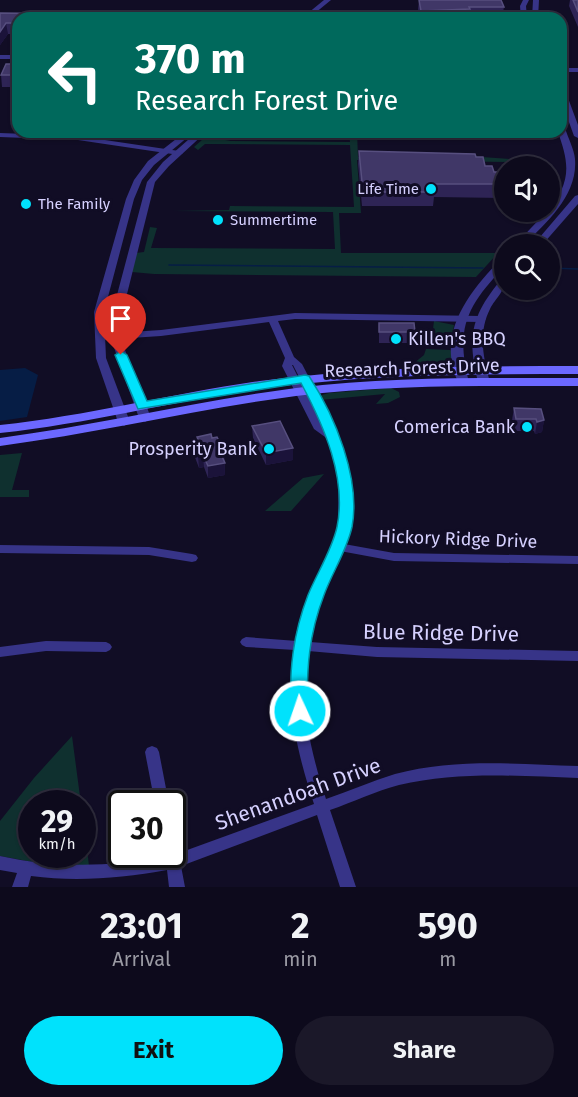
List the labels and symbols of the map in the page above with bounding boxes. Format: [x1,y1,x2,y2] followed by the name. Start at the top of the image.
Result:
[357,180,419,198] place label: Life Time
[424,182,438,196] marker: Life Time
[38,195,111,213] place label: The Family
[19,197,33,211] marker: The Family
[230,211,317,229] place label: Summertime
[211,213,225,227] marker: Summertime
[95,293,146,355] pin
[408,328,506,350] place label: Killen's BBQ
[389,332,403,346] marker: Killen's BBQ
[324,354,500,382] street label: Research Forest Drive
[394,416,516,438] place label: Comerica Bank
[520,420,534,434] marker: Comerica Bank
[129,438,258,460] place label: Prosperity Bank
[262,442,276,456] marker: Prosperity Bank
[378,525,538,553] street label: Hickory Ridge Drive
[363,619,519,647] street label: Blue Ridge Drive
[268,679,332,743] position arrow
[212,752,384,836] street label: Shenandoah Drive
[108,790,186,868] speed limit sign: 30

